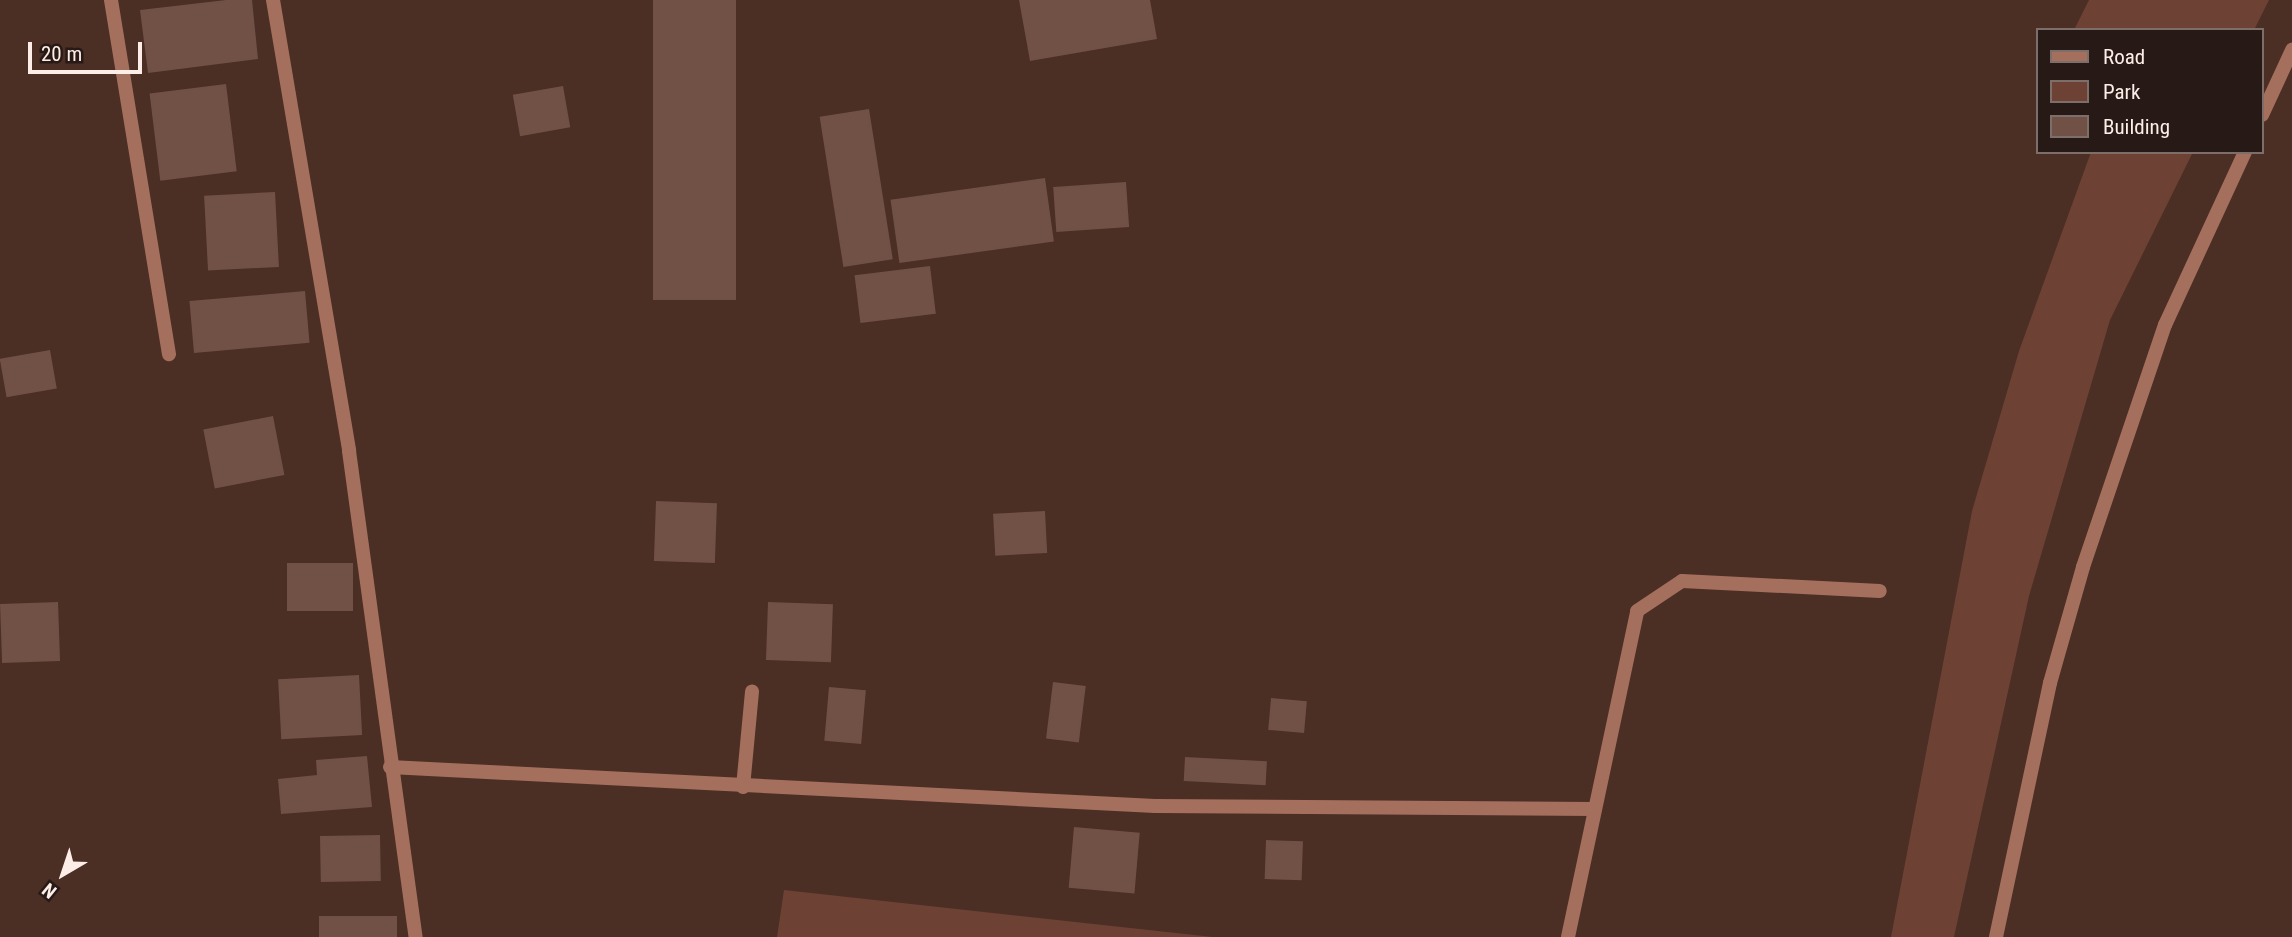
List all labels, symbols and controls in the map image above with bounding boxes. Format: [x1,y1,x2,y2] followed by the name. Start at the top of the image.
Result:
[32,28,145,72] scale bar
[2036,28,2264,154] legend
[41,42,82,66] text: 20 m
[2103,45,2145,69] text: Road
[2103,80,2140,104] text: Park
[2103,115,2170,139] text: Building
[28,839,98,909] north arrow
[38,878,61,903] text: N

